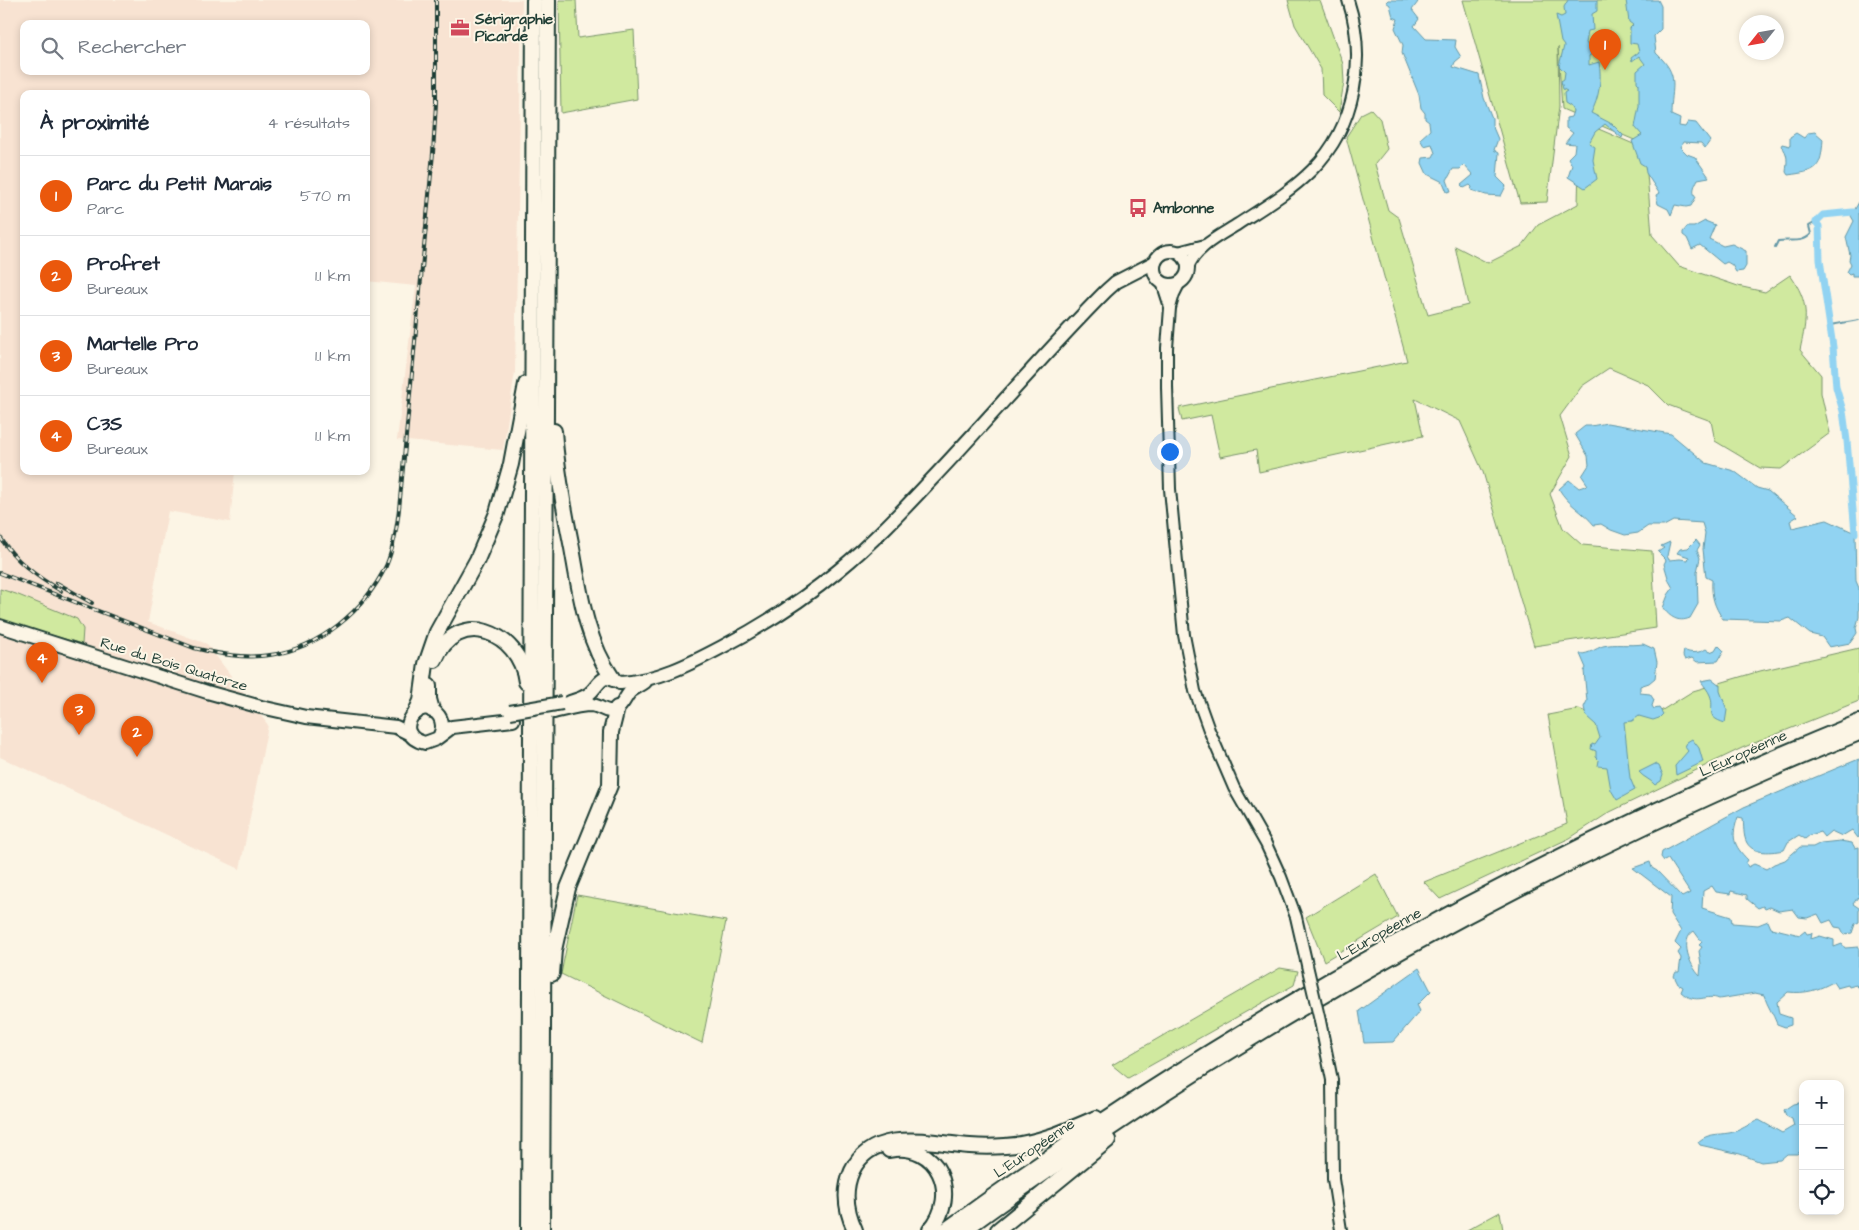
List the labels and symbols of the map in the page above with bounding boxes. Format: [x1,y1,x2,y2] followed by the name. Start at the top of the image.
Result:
[474,9,553,47] place label: Sérigraphie Picarde
[1739,15,1784,60] north arrow
[449,17,471,39] office icon: Sérigraphie Picarde
[1589,29,1621,70] pin: 1
[1127,197,1149,219] bus stop icon: Ambonne
[1153,198,1214,219] place label: Ambonne
[1157,439,1183,465] your location
[98,632,250,697] street label: Rue du Bois Quatorze
[26,642,58,683] pin: 4
[63,694,95,735] pin: 3
[121,716,153,757] pin: 2
[1696,725,1790,782] street label: L'Européenne
[1333,903,1425,966] street label: L'Européenne
[990,1114,1079,1183] street label: L'Européenne

